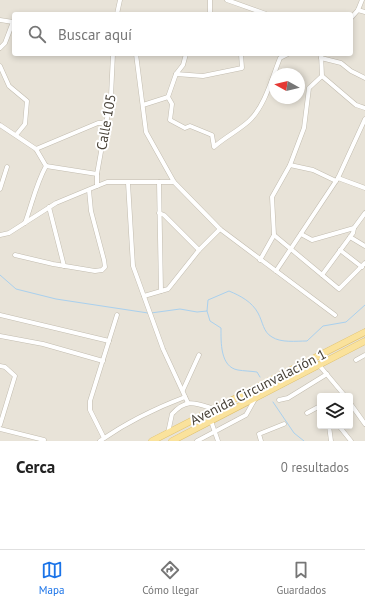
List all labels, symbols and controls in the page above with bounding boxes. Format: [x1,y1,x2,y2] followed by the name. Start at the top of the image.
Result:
[12,12,353,56] search box
[26,23,48,45] icon: search
[58,25,132,44] text: Buscar aquí
[269,68,305,104] north arrow
[92,93,120,151] street label: Calle 105
[187,345,329,429] street label: Avenida Circunvalación 1
[317,393,353,429] map controls
[317,393,353,429] button: layers
[16,456,55,478] text: Cerca
[281,459,349,476] text: 0 resultados
[39,559,64,597] tab: Mapa
[142,559,199,597] tab: Cómo llegar
[276,559,326,597] tab: Guardados

